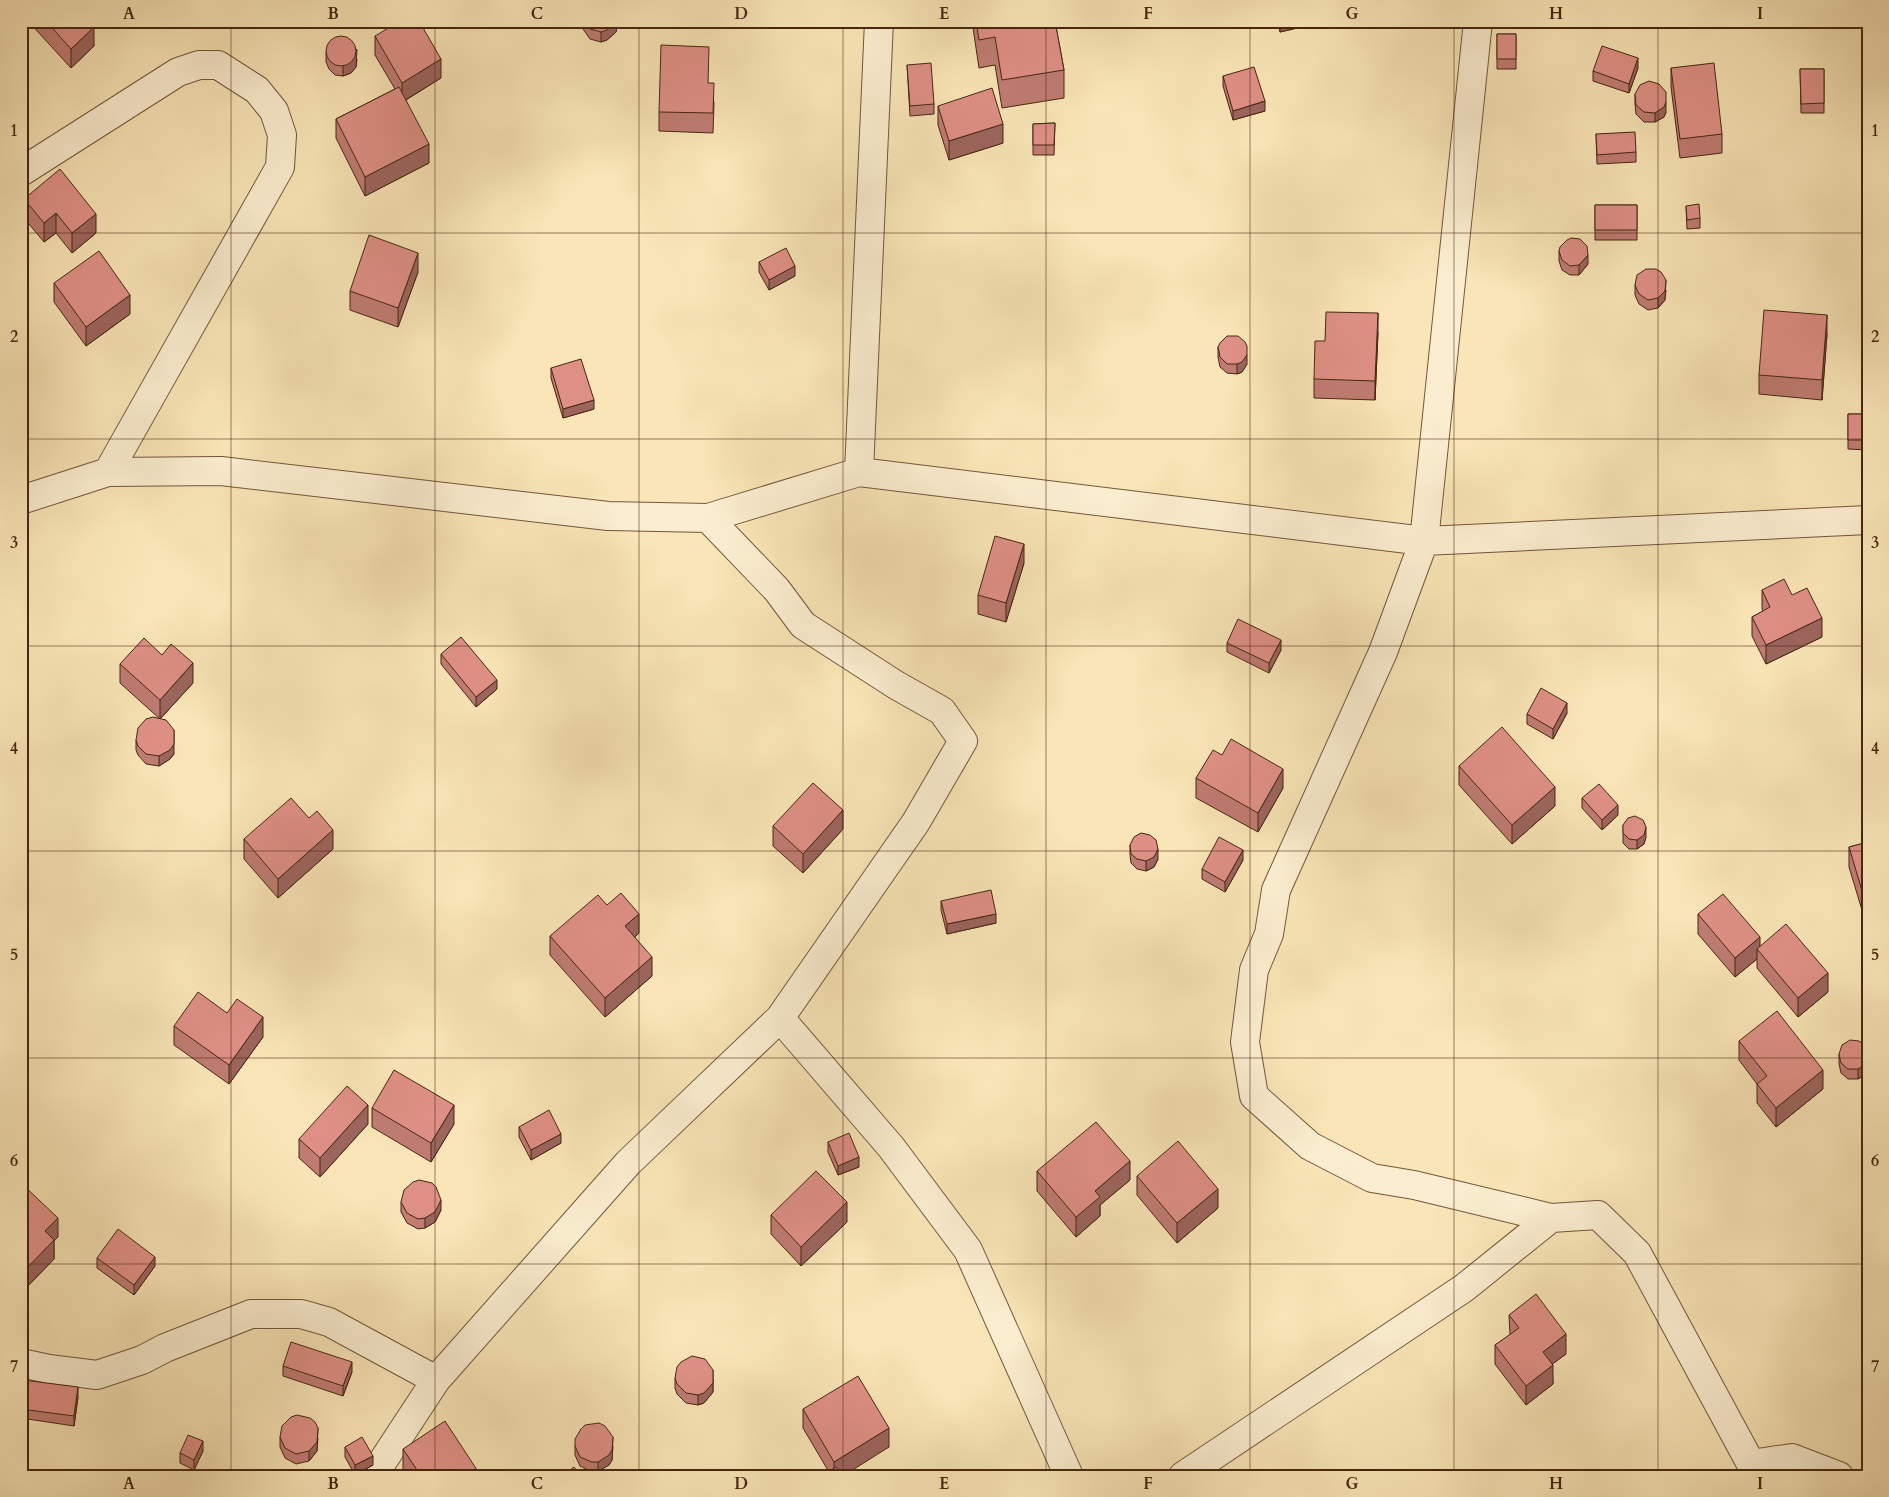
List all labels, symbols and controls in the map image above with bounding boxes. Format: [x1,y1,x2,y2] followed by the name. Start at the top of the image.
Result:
[123,3,135,25] text: A
[327,3,339,25] text: B
[531,3,543,25] text: C
[734,3,748,25] text: D
[939,3,949,25] text: E
[1143,3,1153,25] text: F
[1345,3,1359,25] text: G
[1549,3,1563,25] text: H
[1757,3,1763,25] text: I
[10,120,18,142] text: 1
[1871,120,1879,142] text: 1
[10,326,18,348] text: 2
[1871,326,1879,348] text: 2
[10,532,18,554] text: 3
[1871,532,1879,554] text: 3
[10,738,18,760] text: 4
[1871,738,1879,760] text: 4
[10,944,18,966] text: 5
[1871,944,1879,966] text: 5
[10,1150,18,1172] text: 6
[1871,1150,1879,1172] text: 6
[10,1356,18,1378] text: 7
[1871,1356,1879,1378] text: 7
[123,1473,135,1495] text: A
[327,1473,339,1495] text: B
[531,1473,543,1495] text: C
[734,1473,748,1495] text: D
[939,1473,949,1495] text: E
[1143,1473,1153,1495] text: F
[1345,1473,1359,1495] text: G
[1549,1473,1563,1495] text: H
[1757,1473,1763,1495] text: I

